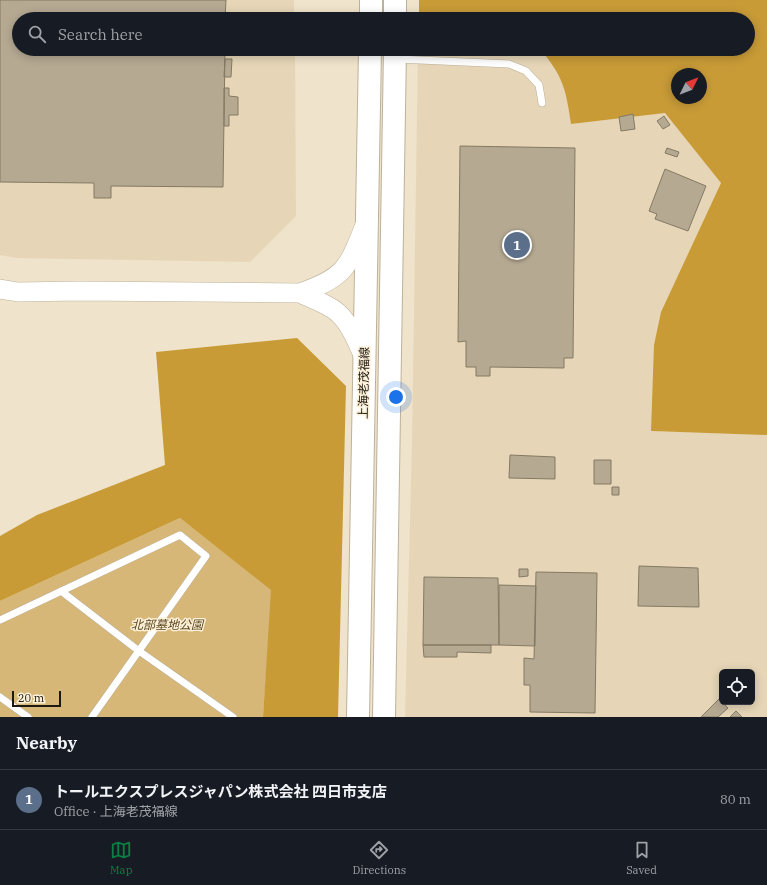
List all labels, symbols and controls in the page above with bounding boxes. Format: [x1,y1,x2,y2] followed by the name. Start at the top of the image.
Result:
[12,12,755,56] search box
[26,23,48,45] icon: search
[58,25,143,44] text: Search here
[671,68,707,104] north arrow
[504,230,530,260] pin: 1
[355,347,372,419] street label: 上海老茂福線
[386,387,406,407] your location
[131,617,205,632] park label: 北部墓地公園
[719,669,755,705] map controls
[719,669,755,705] button: locate
[12,689,61,708] scale bar
[18,691,44,705] text: 20 m
[16,732,77,754] text: Nearby
[54,782,387,801] text: トールエクスプレスジャパン株式会社 四日市支店
[25,791,33,808] text: 1
[720,791,751,808] text: 80 m
[54,803,178,820] text: Office · 上海老茂福線
[110,839,132,877] tab: Map
[352,839,406,877] tab: Directions
[626,839,657,877] tab: Saved

